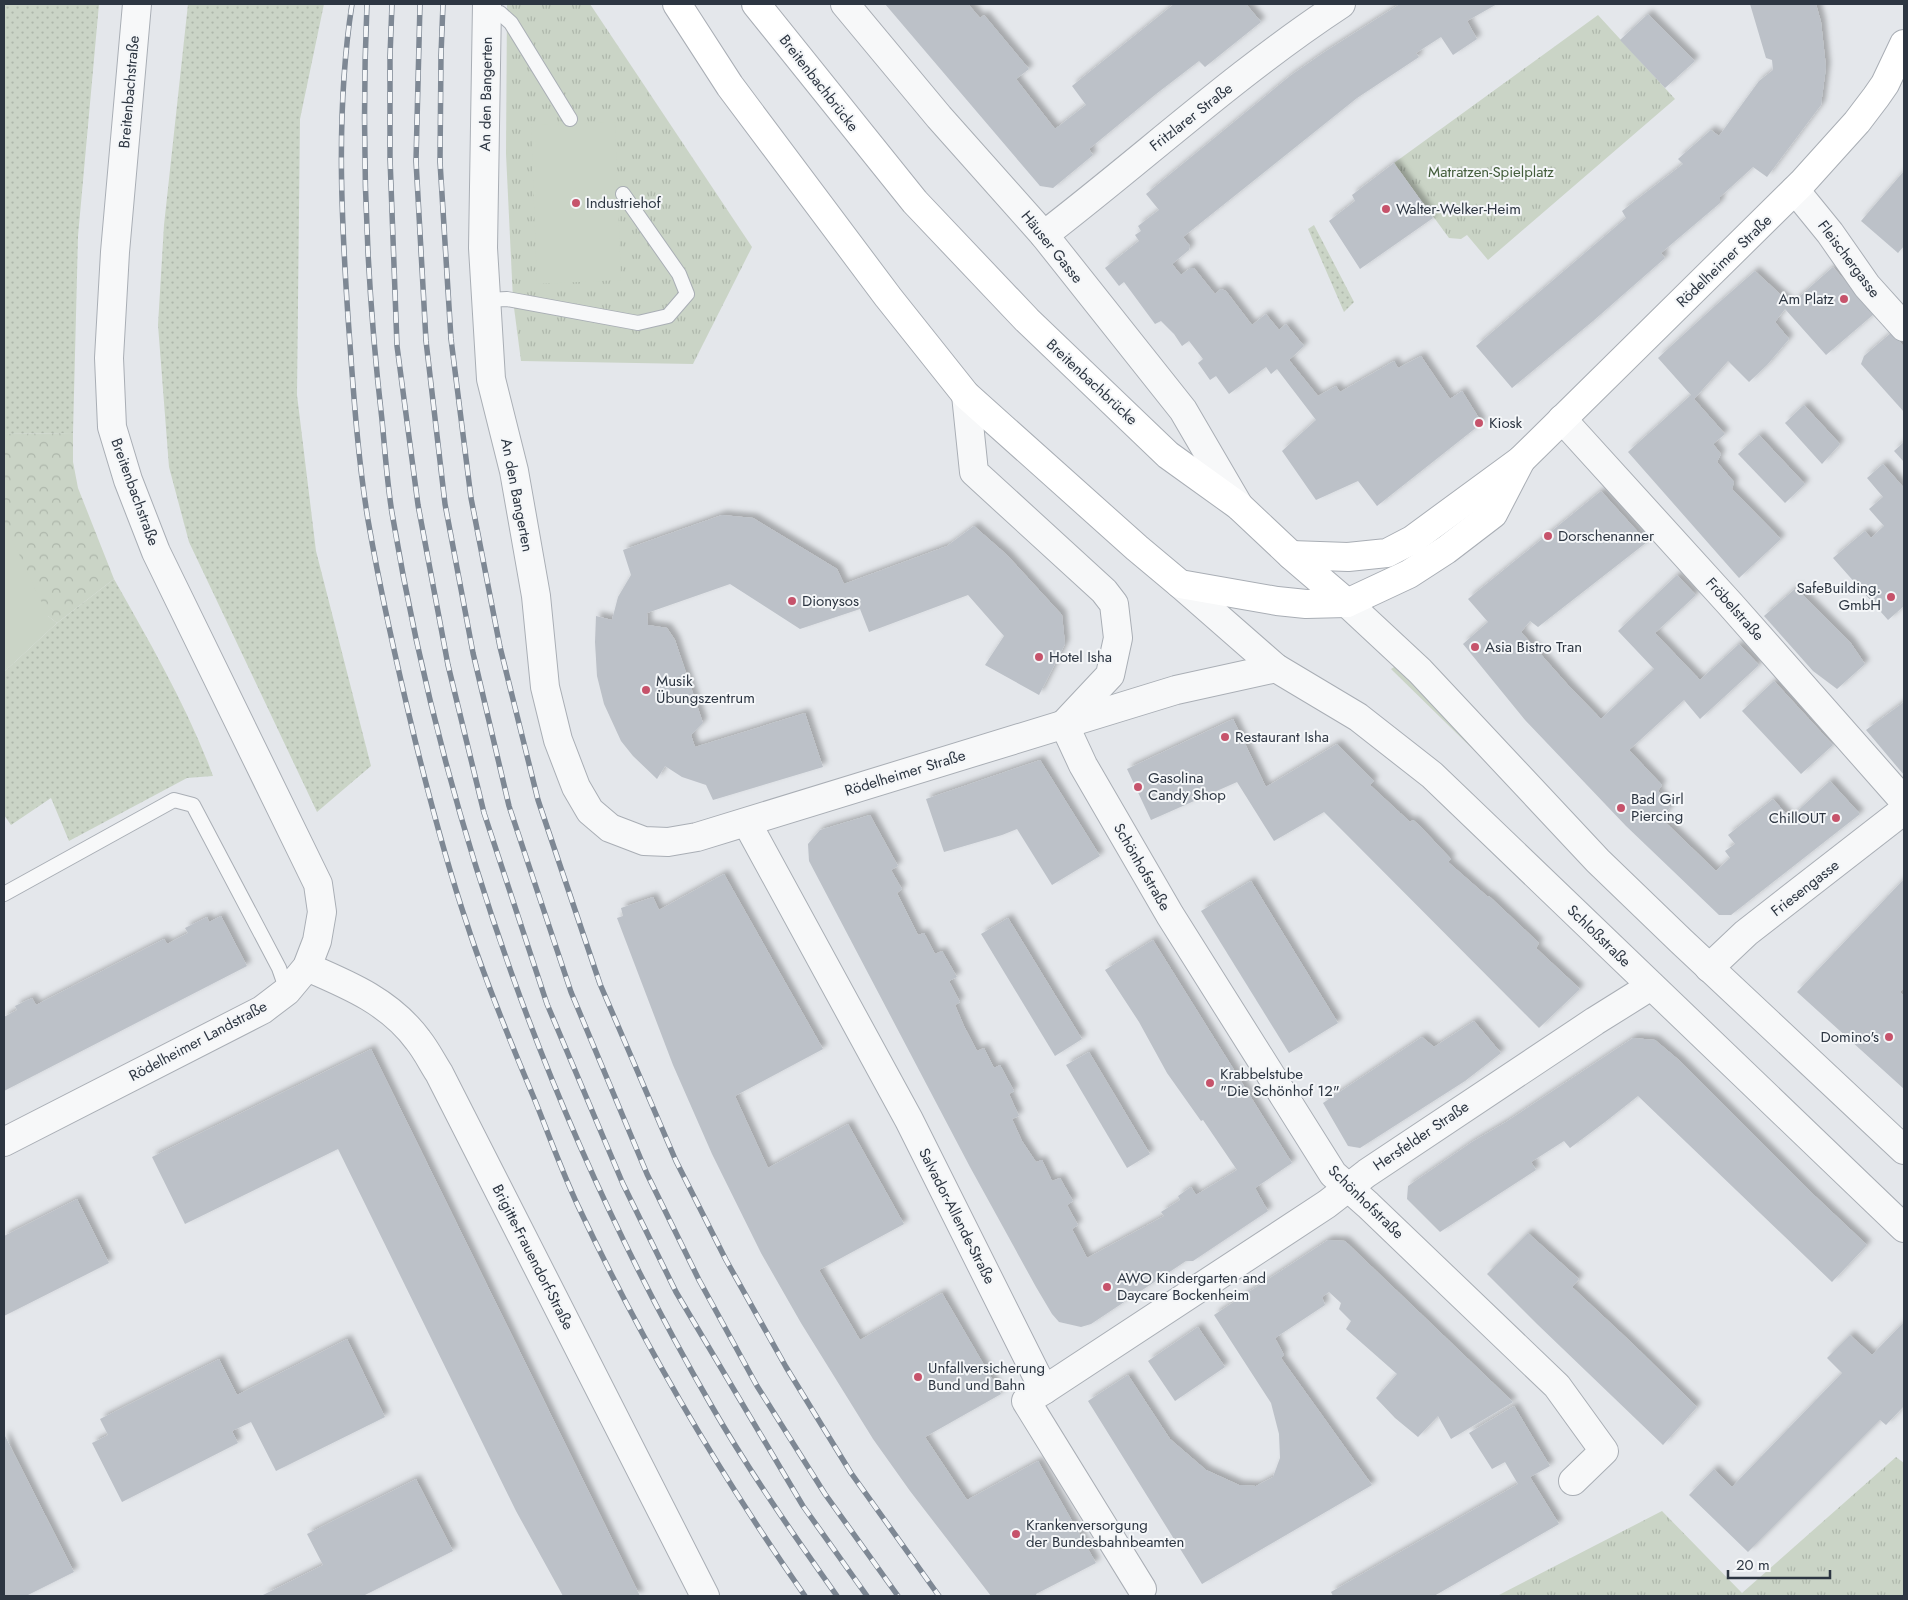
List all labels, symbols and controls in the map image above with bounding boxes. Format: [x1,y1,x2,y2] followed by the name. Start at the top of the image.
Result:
[774,30,864,136] street label: Breitenbachbrücke
[113,34,145,149] street label: Breitenbachstraße
[474,36,498,152] street label: An den Bangerten
[1145,77,1237,156] street label: Fritzlarer Straße
[1428,161,1554,183] park label: Matratzen-Spielplatz
[586,192,661,214] place label: Industriehof
[570,197,582,209] marker: Industriehof
[1396,198,1521,220] place label: Walter-Welker-Heim
[1380,203,1392,215] marker: Walter-Welker-Heim
[1016,206,1088,288] street label: Häuser Gasse
[1671,209,1777,312] street label: Rödelheimer Straße
[1813,216,1886,303] street label: Fleischergasse
[1779,288,1834,310] place label: Am Platz
[1838,293,1850,305] marker: Am Platz
[1041,334,1143,430] street label: Breitenbachbrücke
[1489,412,1523,434] place label: Kiosk
[1473,417,1485,429] marker: Kiosk
[105,435,165,549] street label: Breitenbachstraße
[495,436,539,554] street label: An den Bangerten
[1558,525,1655,547] place label: Dorschenanner
[1542,530,1554,542] marker: Dorschenanner
[1701,573,1770,646] street label: Fröbelstraße
[1797,577,1881,616] place label: SafeBuilding. GmbH
[802,590,859,612] place label: Dionysos
[1885,591,1897,603] marker: SafeBuilding. GmbH
[786,595,798,607] marker: Dionysos
[1485,636,1582,658] place label: Asia Bistro Tran
[1469,641,1481,653] marker: Asia Bistro Tran
[1049,646,1112,668] place label: Hotel Isha
[1033,651,1045,663] marker: Hotel Isha
[656,670,755,709] place label: Musik Übungszentrum
[640,684,652,696] marker: Musik Übungszentrum
[1235,726,1329,748] place label: Restaurant Isha
[1219,731,1231,743] marker: Restaurant Isha
[842,744,968,802] street label: Rödelheimer Straße
[1148,767,1226,806] place label: Gasolina Candy Shop
[1132,781,1144,793] marker: Gasolina Candy Shop
[1631,788,1684,827] place label: Bad Girl Piercing
[1615,802,1627,814] marker: Bad Girl Piercing
[1769,807,1826,829] place label: ChillOUT
[1830,812,1842,824] marker: ChillOUT
[1108,819,1176,915] street label: Schönhofstraße
[1766,854,1844,922] street label: Friesengasse
[1562,900,1636,972] street label: Schloßstraße
[125,995,271,1087] street label: Rödelheimer Landstraße
[1821,1026,1879,1048] place label: Domino's
[1883,1031,1895,1043] marker: Domino's
[1220,1063,1340,1102] place label: Krabbelstube "Die Schönhof 12"
[1204,1077,1216,1089] marker: Krabbelstube "Die Schönhof 12"
[1369,1096,1474,1176] street label: Hersfelder Straße
[913,1144,1001,1288] street label: Salvador-Allende-Straße
[1323,1160,1409,1244] street label: Schönhofstraße
[487,1180,579,1334] street label: Brigitte-Frauendorf-Straße
[1117,1267,1266,1306] place label: AWO Kindergarten and Daycare Bockenheim
[1101,1281,1113,1293] marker: AWO Kindergarten and Daycare Bockenheim
[928,1357,1045,1396] place label: Unfallversicherung Bund und Bahn
[912,1371,924,1383] marker: Unfallversicherung Bund und Bahn
[1026,1514,1184,1553] place label: Krankenversorgung der Bundesbahnbeamten
[1010,1528,1022,1540] marker: Krankenversorgung der Bundesbahnbeamten
[1728,1548,1830,1580] scale bar
[1736,1554,1770,1576] text: 20 m

